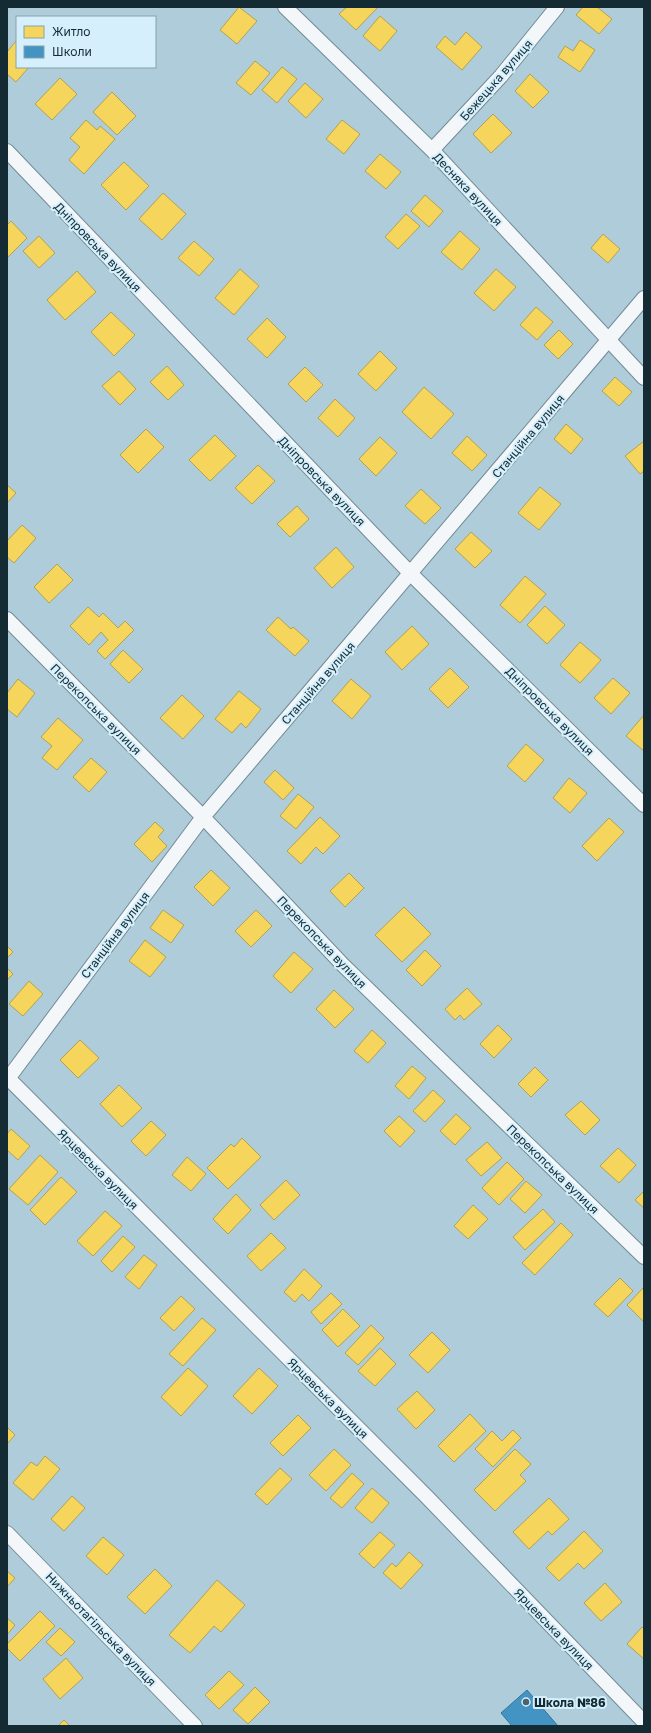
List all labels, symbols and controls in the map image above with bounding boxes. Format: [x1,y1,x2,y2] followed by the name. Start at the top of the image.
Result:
[16,16,156,68] legend
[52,24,90,39] text: Житло
[457,36,535,124] street label: Бежецька вулиця
[52,44,92,59] text: Школи
[430,149,506,229] street label: Десняка вулиця
[51,199,145,295] street label: Дніпровська вулиця
[489,391,567,481] street label: Станційна вулиця
[275,433,369,529] street label: Дніпровська вулиця
[278,639,358,727] street label: Станційна вулиця
[47,660,145,758] street label: Перекопська вулиця
[503,664,597,758] street label: Дніпровська вулиця
[77,889,153,981] street label: Станційна вулиця
[274,893,370,991] street label: Перекопська вулиця
[504,1121,602,1217] street label: Перекопська вулиця
[55,1126,141,1212] street label: Ярцевська вулиця
[285,1355,371,1441] street label: Ярцевська вулиця
[43,1569,159,1689] street label: Нижньотагільська вулиця
[511,1585,597,1673] street label: Ярцевська вулиця
[534,1695,606,1710] place label: Школа №86
[521,1697,531,1707] marker: Школа №86

